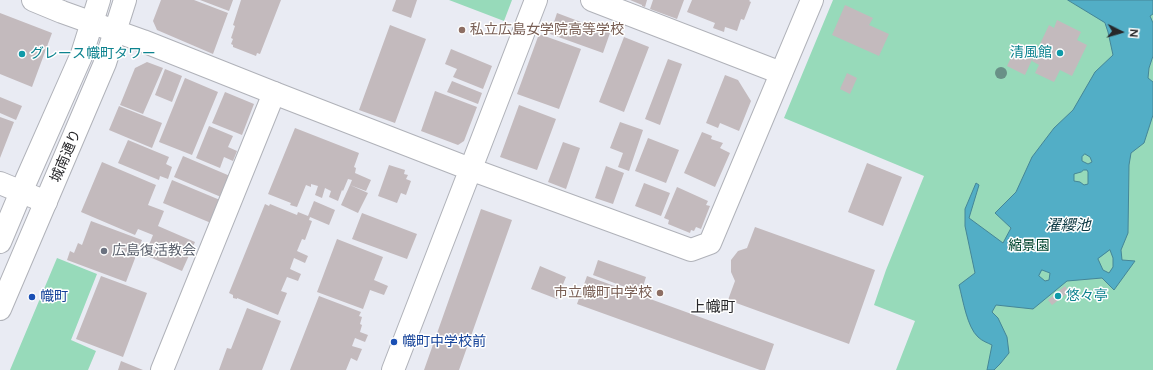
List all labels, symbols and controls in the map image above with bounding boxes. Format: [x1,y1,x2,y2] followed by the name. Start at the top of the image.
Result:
[1101,12,1141,52] north arrow
[470,22,624,38] place label: 私立広島女学院高等学校
[457,25,467,35] marker: 私立広島女学院高等学校
[1127,28,1140,38] text: N
[1010,45,1052,61] place label: 清風館
[30,46,156,62] place label: グレース幟町タワー
[1055,48,1065,58] marker: 清風館
[17,49,27,59] marker: グレース幟町タワー
[47,127,85,185] street label: 城南通り
[1046,217,1090,235] water label: 濯纓池
[1008,238,1050,254] park label: 縮景園
[112,243,196,259] place label: 広島復活教会
[99,246,109,256] marker: 広島復活教会
[554,285,652,301] place label: 市立幟町中学校
[655,288,665,298] marker: 市立幟町中学校
[1066,288,1108,304] place label: 悠々亭
[40,289,68,305] place label: 幟町
[1053,291,1063,301] marker: 悠々亭
[27,292,37,302] marker: 幟町
[691,299,735,317] district label: 上幟町
[402,334,486,350] place label: 幟町中学校前
[389,337,399,347] marker: 幟町中学校前

